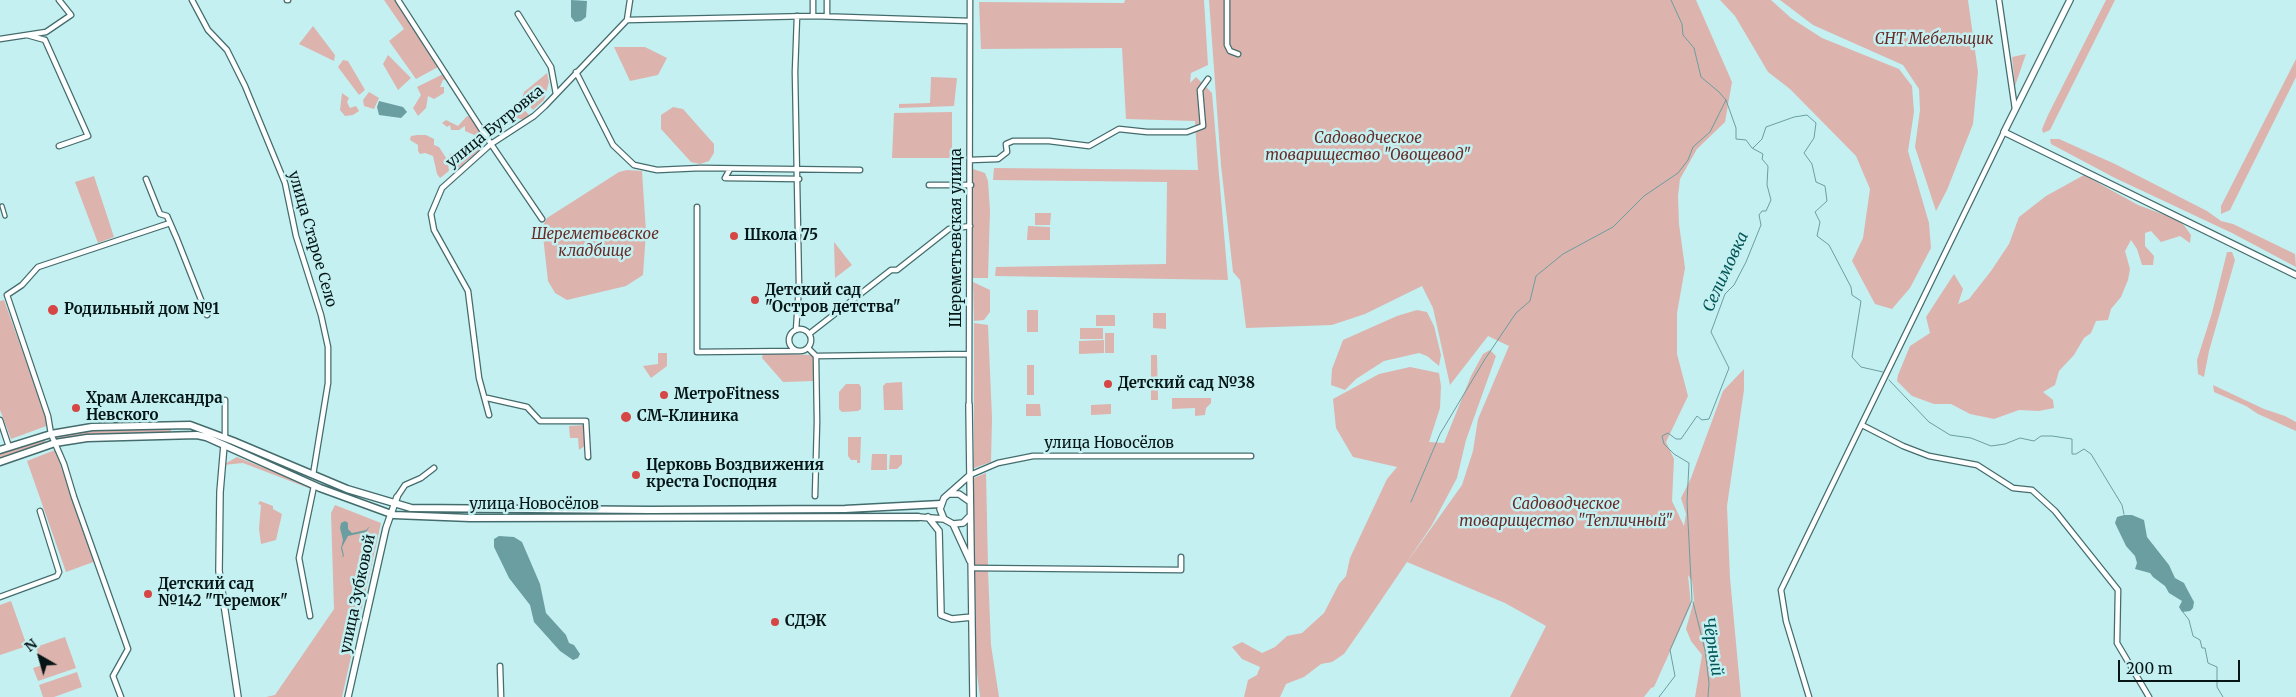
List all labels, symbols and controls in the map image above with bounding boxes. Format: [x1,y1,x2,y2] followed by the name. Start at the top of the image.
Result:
[1875,31,1993,49] park label: СНТ Мебельщик
[443,82,547,172] street label: улица Бугровка
[1265,130,1471,165] park label: Садоводческое товарищество "Овощевод"
[948,148,966,328] street label: Шереметьевская улица
[284,169,340,309] street label: улица Старое Село
[531,226,659,261] park label: Шереметьевское кладбище
[744,227,818,245] place label: Школа 75
[1699,229,1753,315] water label: Селимовка
[728,230,740,242] marker: Школа 75
[765,282,901,317] place label: Детский сад "Остров детства"
[749,294,761,306] marker: Детский сад "Остров детства"
[64,301,220,319] place label: Родильный дом №1
[46,303,60,317] marker: Родильный дом №1
[1118,375,1255,393] place label: Детский сад №38
[1102,378,1114,390] marker: Детский сад №38
[674,386,779,404] place label: МетроFitness
[658,389,670,401] marker: МетроFitness
[86,390,223,425] place label: Храм Александра Невского
[70,402,82,414] marker: Храм Александра Невского
[637,408,739,426] place label: СМ-Клиника
[619,410,633,424] marker: СМ-Клиника
[1044,435,1174,453] street label: улица Новосёлов
[646,457,824,492] place label: Церковь Воздвижения креста Господня
[630,469,642,481] marker: Церковь Воздвижения креста Господня
[469,496,599,514] street label: улица Новосёлов
[1459,496,1673,531] park label: Садоводческое товарищество "Тепличный"
[337,533,379,655] street label: улица Зубковой
[158,576,288,611] place label: Детский сад №142 "Теремок"
[142,588,154,600] marker: Детский сад №142 "Теремок"
[785,613,827,631] place label: СДЭК
[769,616,781,628] marker: СДЭК
[1698,616,1726,678] water label: Чёрный
[15,632,65,682] north arrow
[21,635,41,656] text: N
[2121,650,2244,682] scale bar
[2126,659,2173,678] text: 200 m

